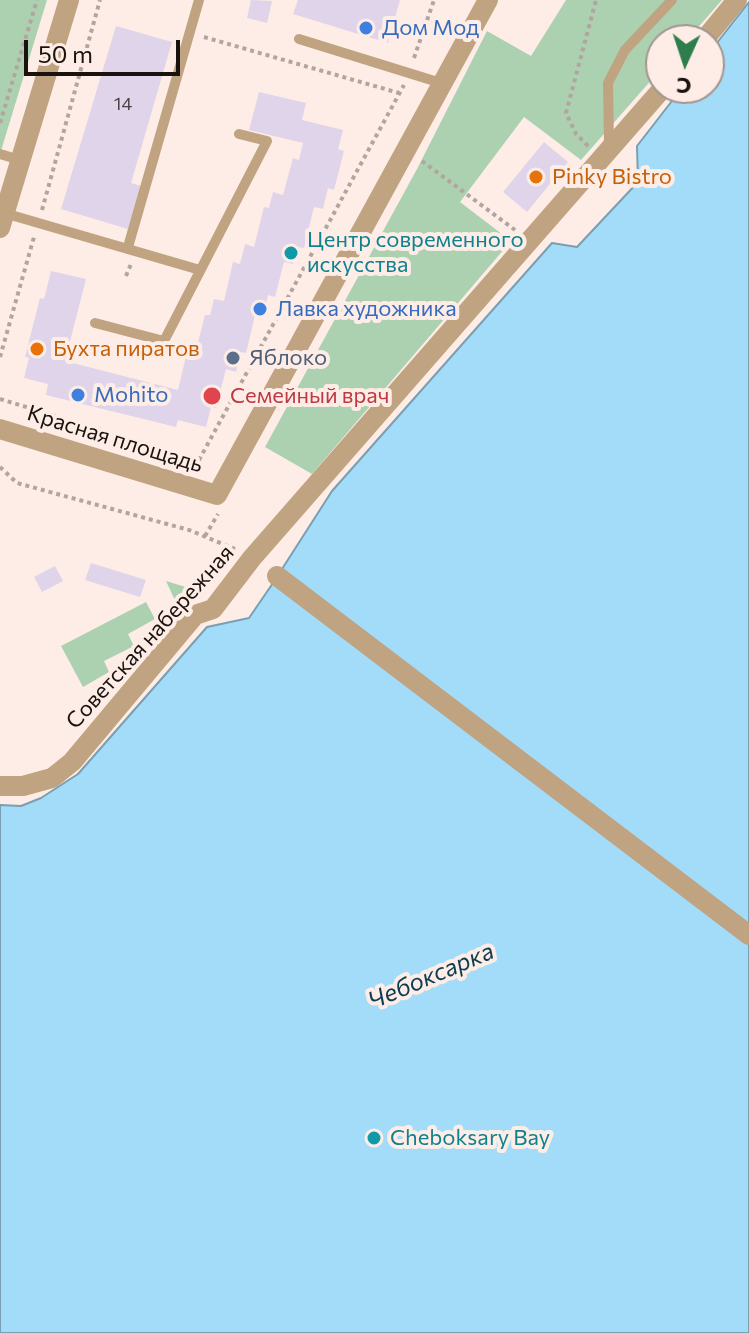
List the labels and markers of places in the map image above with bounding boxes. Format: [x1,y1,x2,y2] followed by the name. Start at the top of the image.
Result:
[382,15,479,41] place label: Дом Mод
[357,19,375,37] marker: Дом Mод
[552,164,672,190] place label: Pinky Bistro
[527,168,545,186] marker: Pinky Bistro
[307,227,524,278] place label: Центр современного искусства
[282,244,300,262] marker: Центр современного искусства
[276,296,457,322] place label: Лавка художника
[251,300,269,318] marker: Лавка художника
[53,336,200,362] place label: Бухта пиратов
[28,340,46,358] marker: Бухта пиратов
[249,345,327,371] place label: Яблоко
[224,349,242,367] marker: Яблоко
[94,382,168,408] place label: Mohito
[230,383,389,409] place label: Семейный врач
[201,385,223,407] marker: Семейный врач
[69,386,87,404] marker: Mohito
[390,1125,550,1151] place label: Cheboksary Bay
[365,1129,383,1147] marker: Cheboksary Bay

